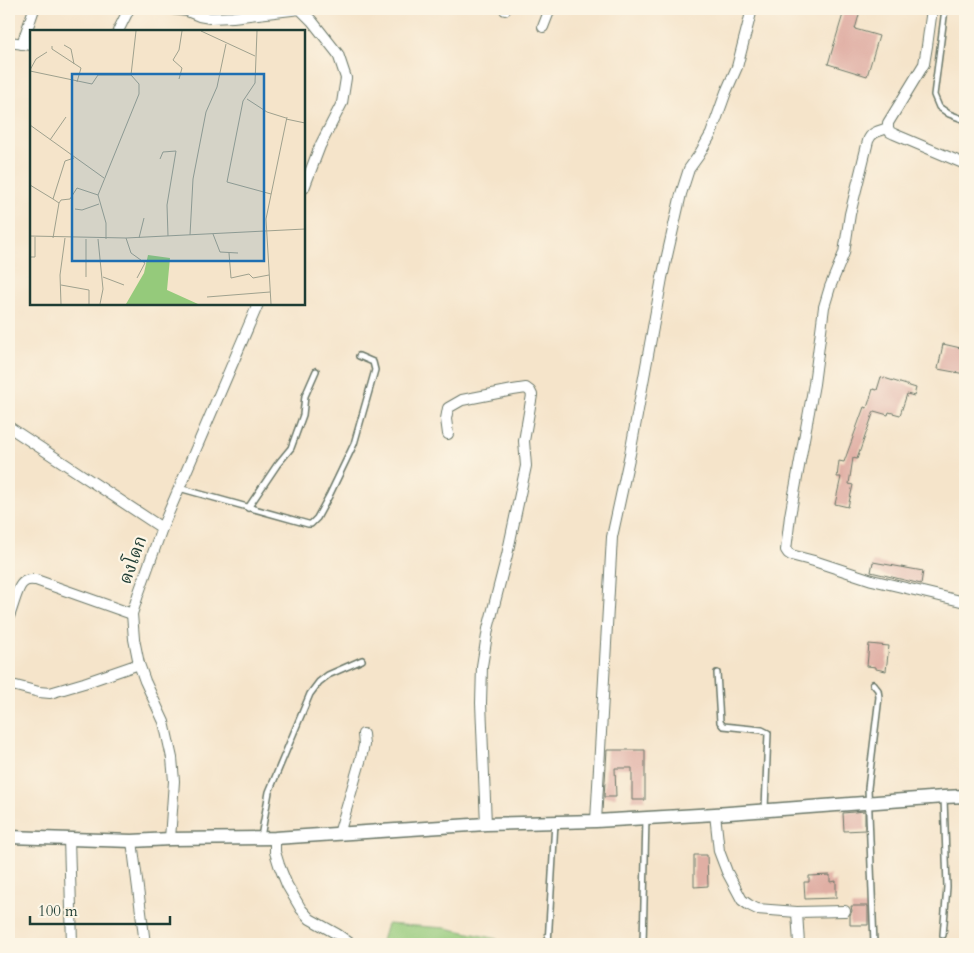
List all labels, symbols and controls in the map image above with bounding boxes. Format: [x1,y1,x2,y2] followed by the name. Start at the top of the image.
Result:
[30,30,305,305] inset map
[112,532,153,588] street label: ดงโดก
[30,893,170,925] scale bar
[38,901,78,921] text: 100 m

